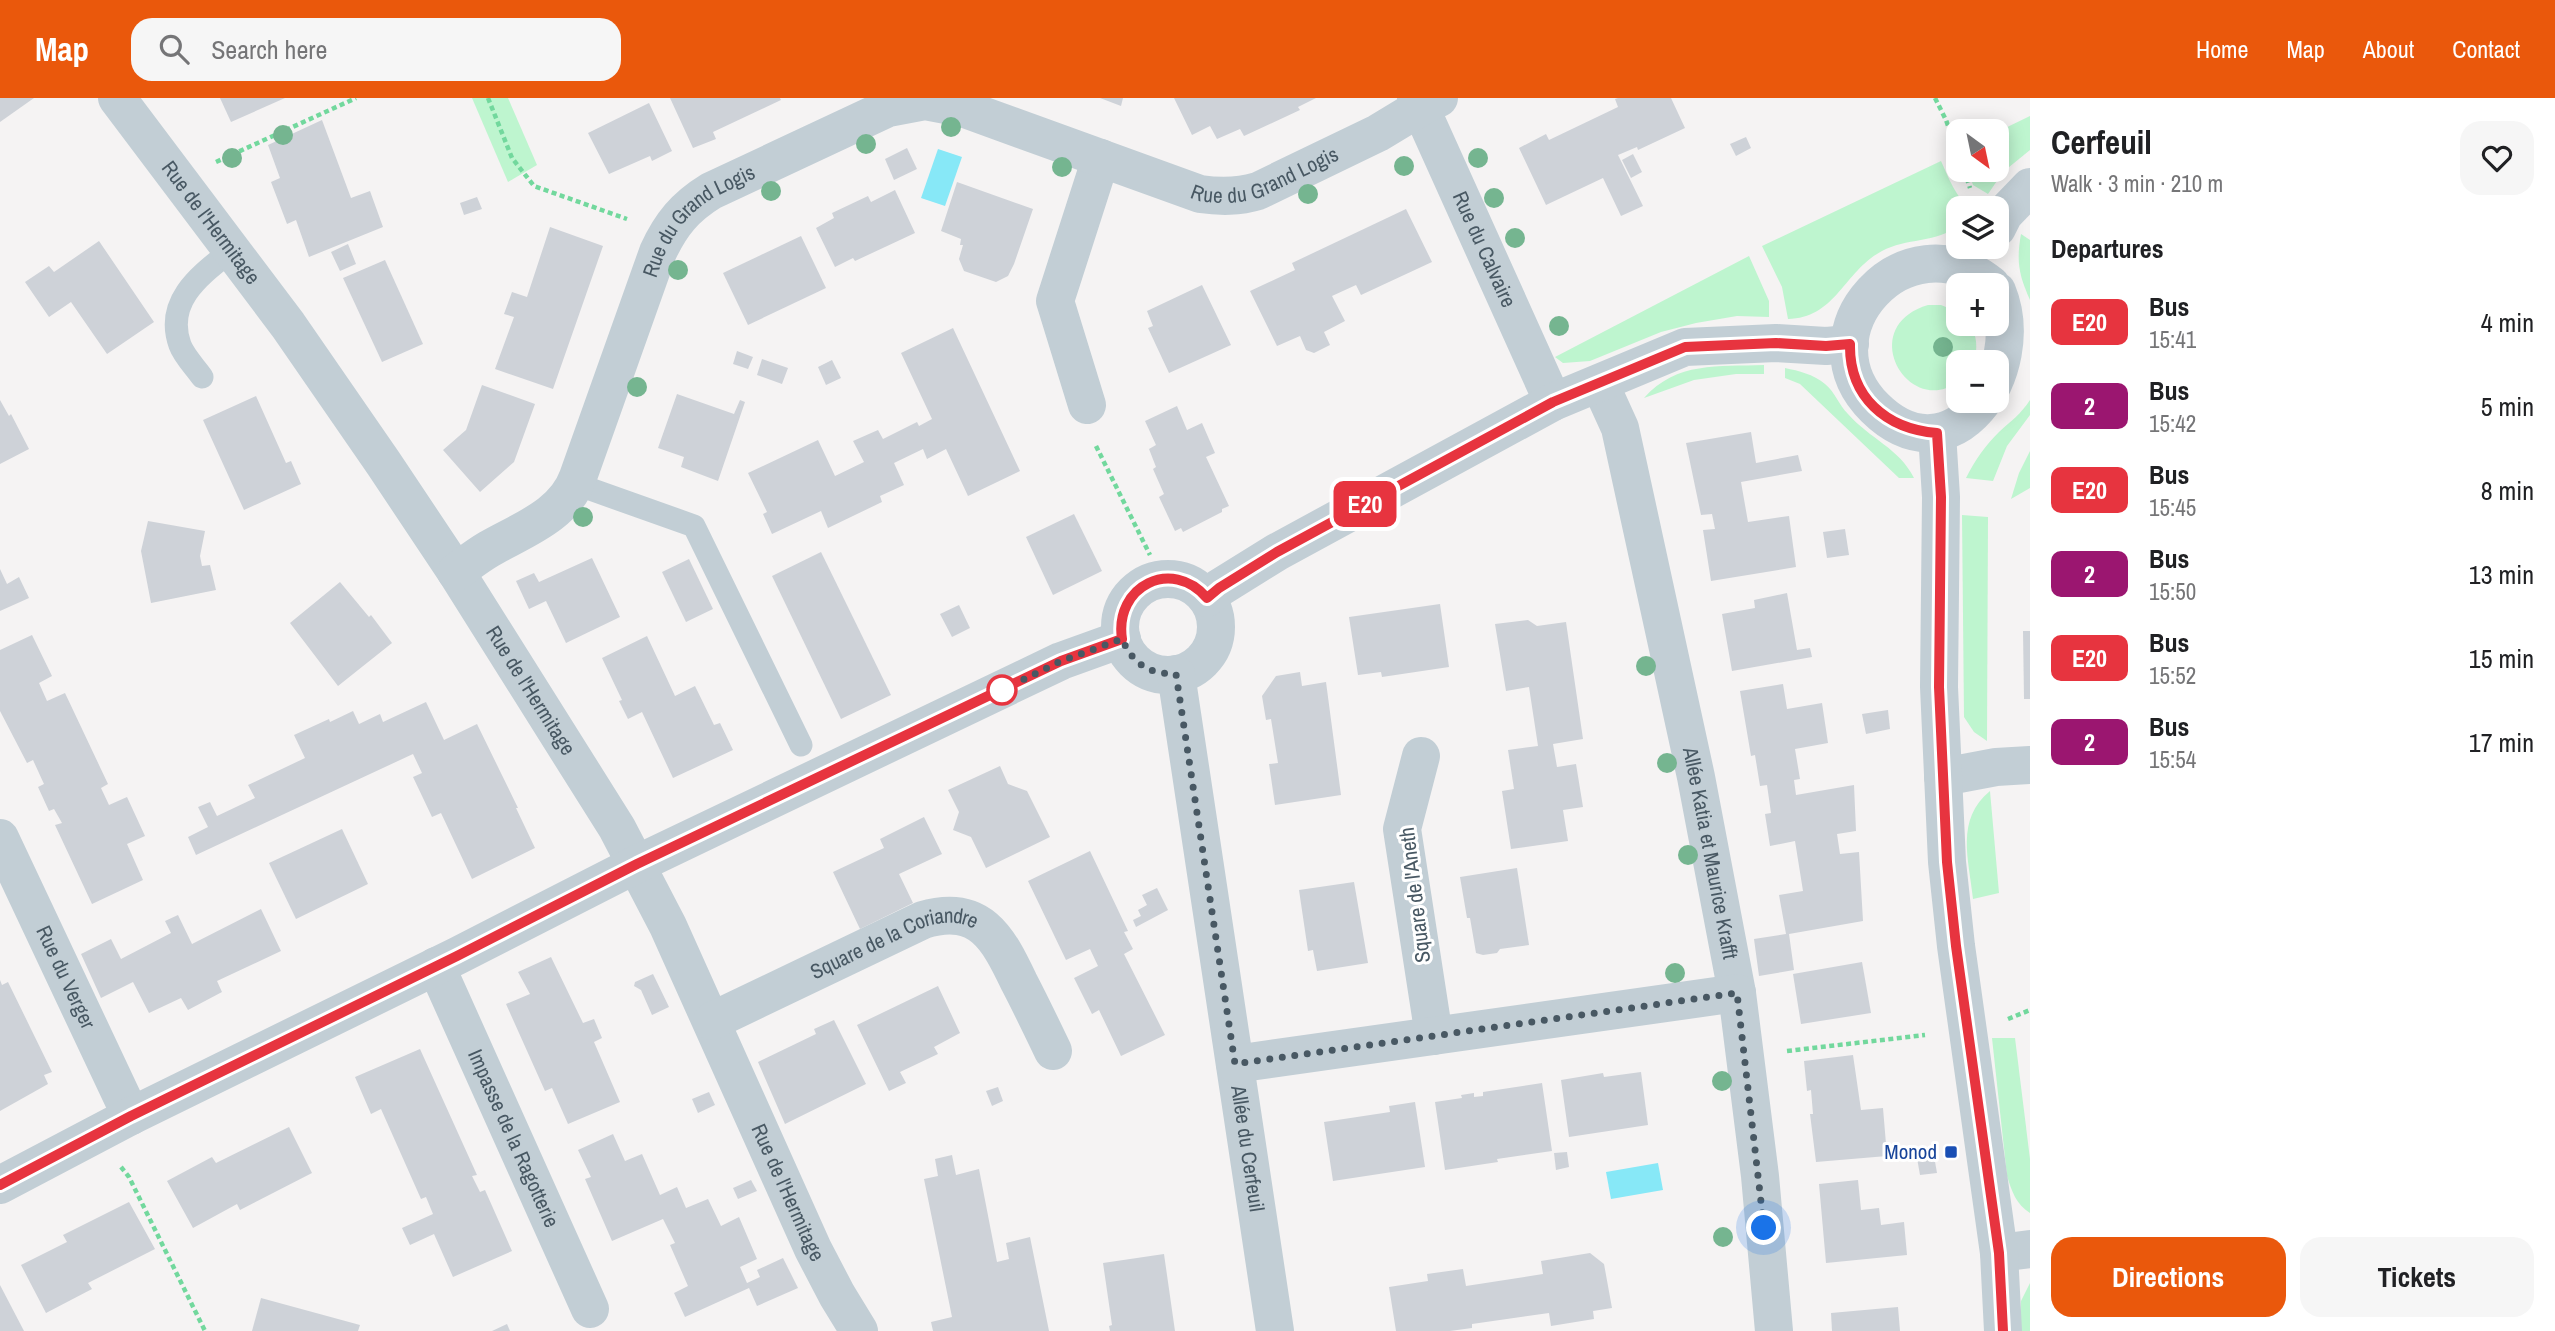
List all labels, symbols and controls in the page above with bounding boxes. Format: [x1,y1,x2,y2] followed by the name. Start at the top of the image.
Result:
[131,18,621,81] search box
[35,27,89,71] text: Map
[155,30,193,68] icon: search
[211,32,327,67] text: Search here
[2196,33,2248,65] text: Home
[2286,33,2325,65] text: Map
[2363,33,2414,65] text: About
[2452,33,2520,65] text: Contact
[1946,119,2009,182] north arrow
[1946,119,2009,413] map controls
[2051,120,2152,164] text: Cerfeuil
[2460,121,2534,195] button: heart
[1187,139,1343,210] street label: Rue du Grand Logis
[155,155,267,290] street label: Rue de l'Hermitage
[635,157,760,281] street label: Rue du Grand Logis
[2051,168,2223,199] text: Walk · 3 min · 210 m
[1446,186,1523,312] street label: Rue du Calvaire
[1946,196,2009,259] button: layers
[2051,231,2164,266] text: Departures
[1946,273,2009,336] button: +
[2149,289,2189,324] text: Bus
[2481,305,2534,340] text: 4 min
[2072,306,2107,338] text: E20
[2149,324,2196,355] text: 15:41
[1946,350,2009,413] button: −
[2149,373,2189,408] text: Bus
[2481,389,2534,424] text: 5 min
[2084,390,2095,422] text: 2
[2149,408,2196,439] text: 15:42
[2149,457,2189,492] text: Bus
[2481,473,2534,508] text: 8 min
[2072,474,2107,506] text: E20
[1325,481,1405,527] line badge: E20
[1347,488,1383,520] text: E20
[2149,492,2196,523] text: 15:45
[2149,541,2189,576] text: Bus
[2469,557,2534,592] text: 13 min
[2084,558,2095,590] text: 2
[2149,576,2196,607] text: 15:50
[479,620,583,761] street label: Rue de l'Hermitage
[2149,625,2189,660] text: Bus
[2469,641,2534,676] text: 15 min
[2072,642,2107,674] text: E20
[2149,660,2196,691] text: 15:52
[987,675,1017,705] unlabelled marker
[2149,709,2189,744] text: Bus
[2469,725,2534,760] text: 17 min
[2084,726,2095,758] text: 2
[1676,743,1745,962] street label: Allée Katia et Maurice Krafft
[2149,744,2196,775] text: 15:54
[1392,826,1437,965] street label: Square de l'Aneth
[805,901,983,986] street label: Square de la Coriandre
[29,921,103,1034] street label: Rue du Verger
[461,1044,567,1232] street label: Impasse de la Ragotterie
[1224,1082,1272,1214] street label: Allée du Cerfeuil
[745,1119,832,1266] street label: Rue de l'Hermitage
[1884,1137,1937,1166] place label: Monod
[1943,1144,1959,1160] marker: Monod
[1746,1210,1781,1245] your location
[2051,1237,2286,1317] button: Directions
[2300,1237,2534,1317] button: Tickets

